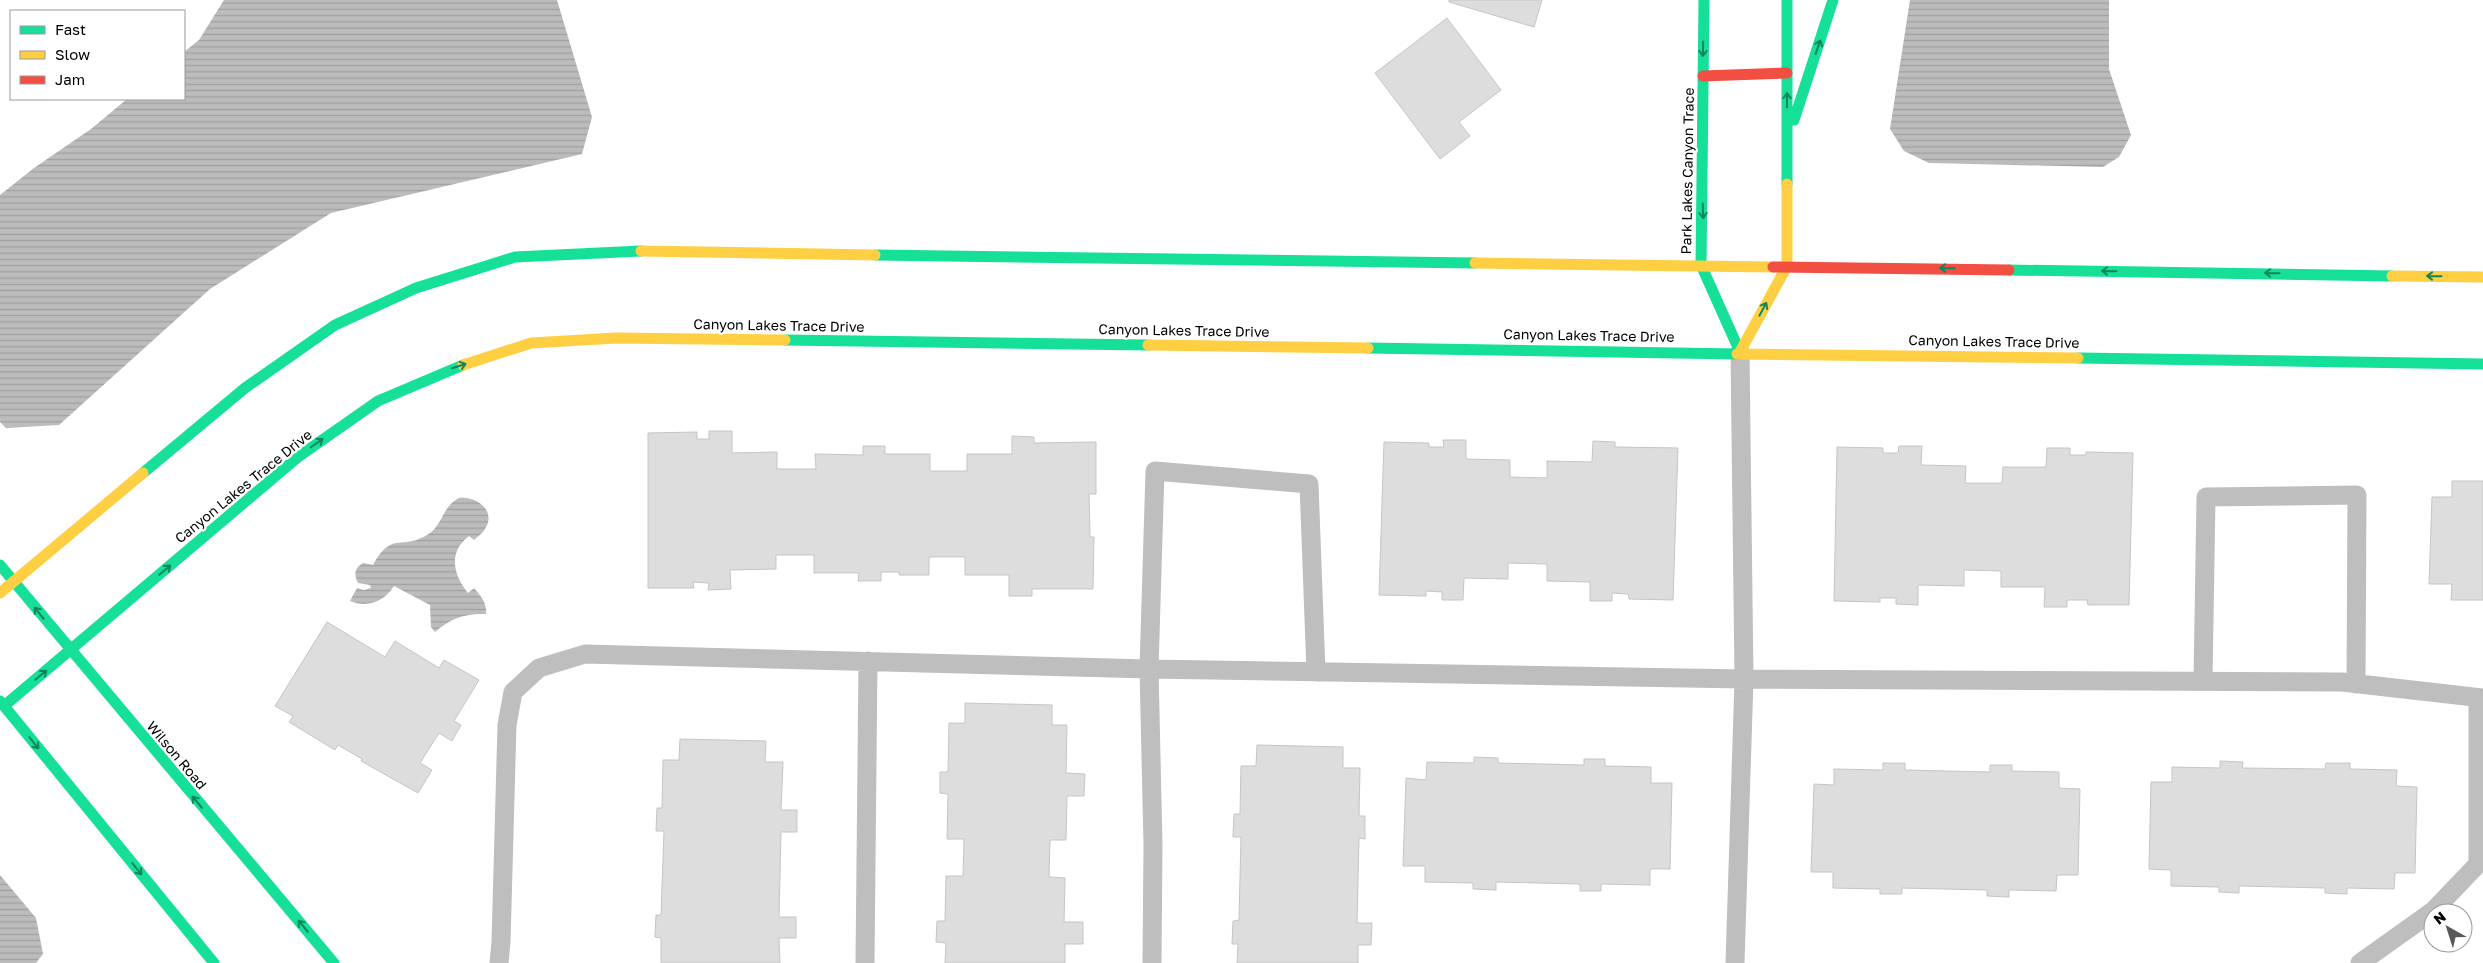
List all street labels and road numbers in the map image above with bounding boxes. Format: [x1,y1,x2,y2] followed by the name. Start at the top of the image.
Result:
[1677,87,1697,255] street label: Park Lakes Canyon Trace
[693,315,865,335] street label: Canyon Lakes Trace Drive
[1098,320,1270,340] street label: Canyon Lakes Trace Drive
[1503,325,1675,345] street label: Canyon Lakes Trace Drive
[1908,331,2080,351] street label: Canyon Lakes Trace Drive
[171,426,315,546] street label: Canyon Lakes Trace Drive
[144,717,210,793] street label: Wilson Road

